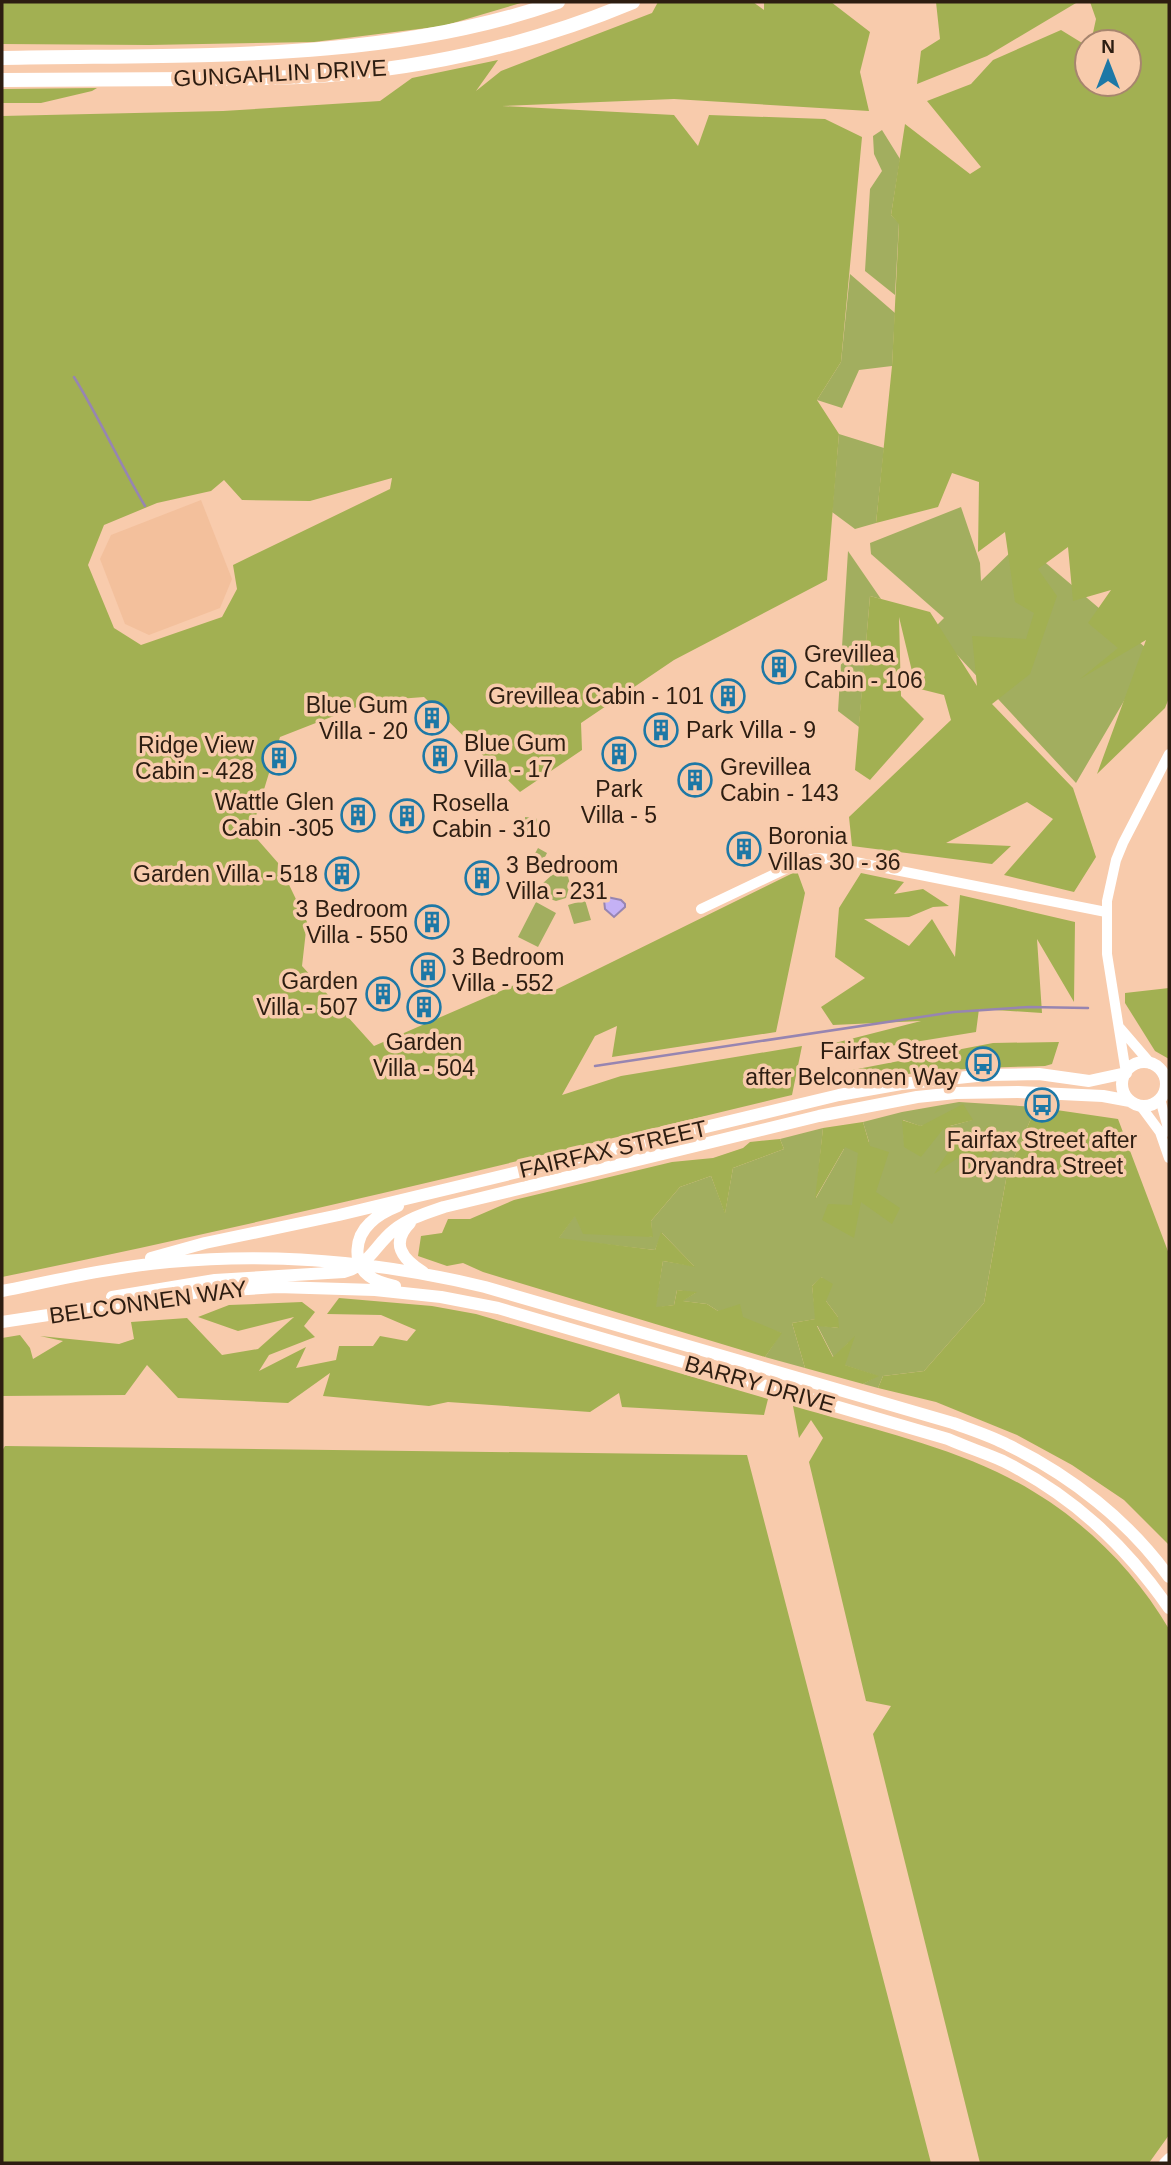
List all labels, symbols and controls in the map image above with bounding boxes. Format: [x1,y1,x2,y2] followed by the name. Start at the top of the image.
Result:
[1073,28,1143,98] north arrow
[1101,36,1115,57] text: N
[173,54,387,92] street label: GUNGAHLIN DRIVE
[804,641,923,693] place label: Grevillea Cabin - 106
[760,648,798,686] building icon: Grevillea Cabin - 106
[709,677,747,715] building icon: Grevillea Cabin - 101
[488,683,704,709] place label: Grevillea Cabin - 101
[306,692,408,744] place label: Blue Gum Villa - 20
[413,699,451,737] building icon: Blue Gum Villa - 20
[642,711,680,749] building icon: Park Villa - 9
[686,717,816,743] place label: Park Villa - 9
[464,730,566,782] place label: Blue Gum Villa - 17
[135,732,254,784] place label: Ridge View Cabin - 428
[600,735,638,773] building icon: Park Villa - 5
[421,737,459,775] building icon: Blue Gum Villa - 17
[260,739,298,777] building icon: Ridge View Cabin - 428
[720,754,839,806] place label: Grevillea Cabin - 143
[676,761,714,799] building icon: Grevillea Cabin - 143
[581,776,657,828] place label: Park Villa - 5
[215,789,334,841] place label: Wattle Glen Cabin -305
[432,790,551,842] place label: Rosella Cabin - 310
[339,796,377,834] building icon: Wattle Glen Cabin -305
[388,797,426,835] building icon: Rosella Cabin - 310
[768,823,901,875] place label: Boronia Villas 30 - 36
[725,830,763,868] building icon: Boronia Villas 30 - 36
[506,852,619,904] place label: 3 Bedroom Villa - 231
[323,855,361,893] building icon: Garden Villa - 518
[463,859,501,897] building icon: 3 Bedroom Villa - 231
[133,861,318,887] place label: Garden Villa - 518
[295,896,408,948] place label: 3 Bedroom Villa - 550
[413,903,451,941] building icon: 3 Bedroom Villa - 550
[452,944,565,996] place label: 3 Bedroom Villa - 552
[409,951,447,989] building icon: 3 Bedroom Villa - 552
[256,968,358,1020] place label: Garden Villa - 507
[364,975,402,1013] building icon: Garden Villa - 507
[405,988,443,1026] building icon: Garden Villa - 504
[373,1029,475,1081] place label: Garden Villa - 504
[745,1038,959,1090] place label: Fairfax Street after Belconnen Way
[964,1045,1002,1083] bus stop icon: Fairfax Street after Belconnen Way
[1023,1086,1061,1124] bus stop icon: Fairfax Street after Dryandra Street
[517,1115,709,1183] street label: FAIRFAX STREET
[947,1127,1138,1179] place label: Fairfax Street after Dryandra Street
[47,1275,249,1329] street label: BELCONNEN WAY
[682,1350,838,1418] street label: BARRY DRIVE

